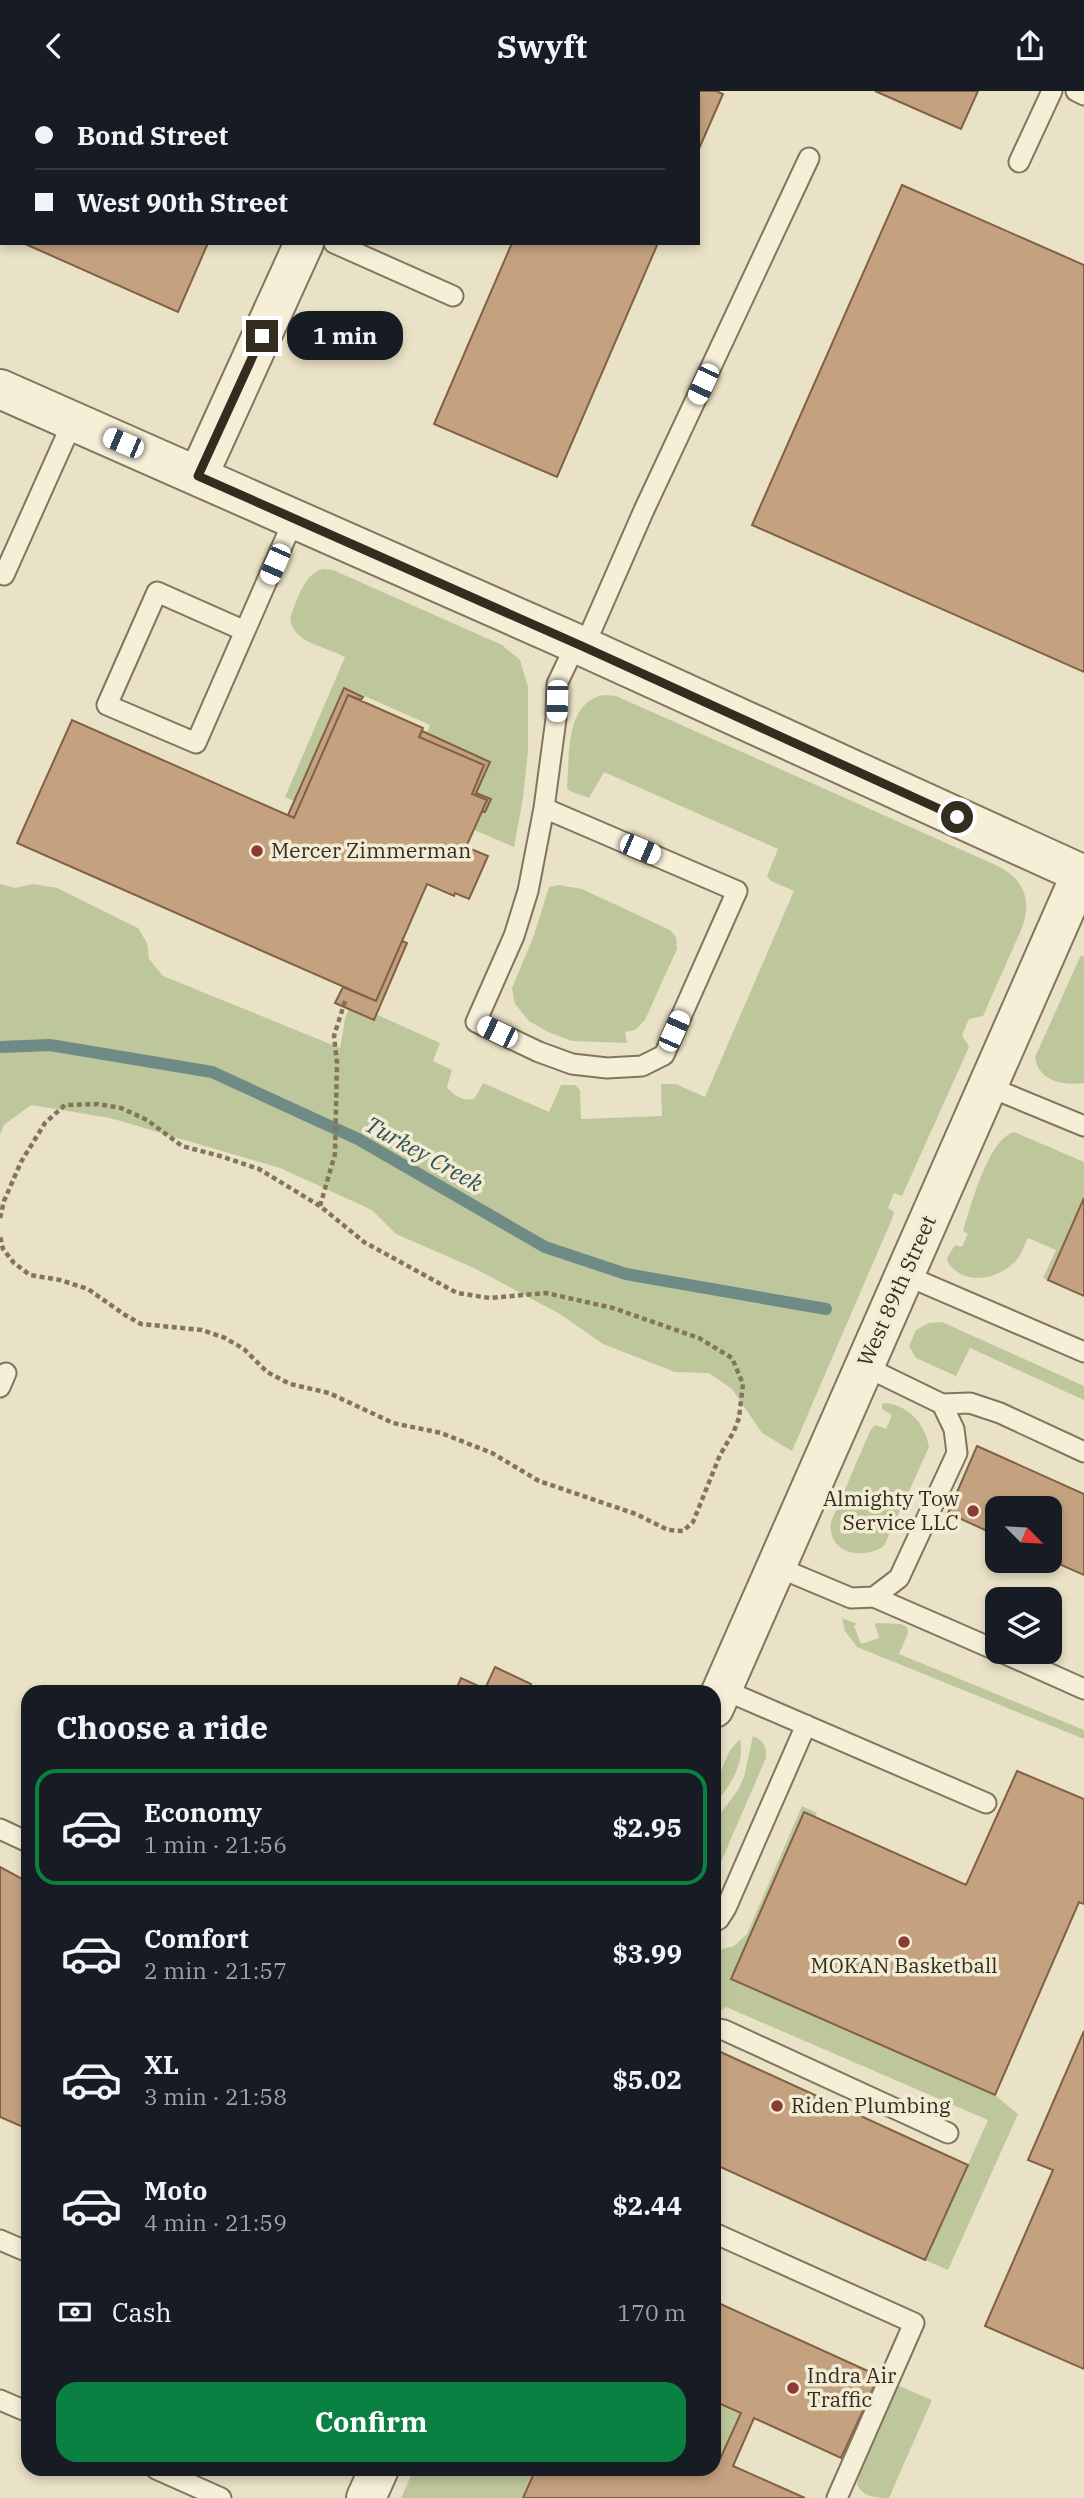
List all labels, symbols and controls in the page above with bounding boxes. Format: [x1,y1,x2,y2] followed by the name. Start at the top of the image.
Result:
[497,25,587,67] text: Swyft
[35,27,73,65] icon: back
[1011,27,1049,65] icon: share
[77,118,228,152] text: Bond Street
[77,185,288,219] text: West 90th Street
[286,311,402,361] callout: 1 min
[246,320,278,352] route end
[313,320,377,350] text: 1 min
[685,361,722,407] car
[100,425,147,461] car
[257,541,294,587] car
[546,680,569,722] car
[941,801,973,833] route start
[617,831,664,867] car
[271,836,471,864] place label: Mercer Zimmerman
[249,843,265,859] marker: Mercer Zimmerman
[656,1008,693,1054] car
[474,1013,521,1051] car
[360,1108,489,1198] water label: Turkey Creek
[850,1211,942,1371] street label: West 89th Street
[823,1484,960,1536] place label: Almighty Tow Service LLC
[985,1496,1062,1573] north arrow
[985,1496,1062,1664] map controls
[965,1503,981,1519] marker: Almighty Tow Service LLC
[985,1587,1062,1664] button: layers
[56,1706,268,1748] text: Choose a ride
[144,1795,262,1829] text: Economy
[60,1796,123,1859] icon: car
[612,1810,682,1844] text: $2.95
[144,1829,287,1859] text: 1 min · 21:56
[144,1921,249,1955] text: Comfort
[60,1922,123,1985] icon: car
[896,1934,912,1950] marker: MOKAN Basketball
[612,1936,682,1970] text: $3.99
[810,1951,998,1979] place label: MOKAN Basketball
[144,1955,287,1985] text: 2 min · 21:57
[144,2047,179,2081] text: XL
[60,2048,123,2111] icon: car
[612,2062,682,2096] text: $5.02
[144,2081,287,2111] text: 3 min · 21:58
[791,2091,951,2119] place label: Riden Plumbing
[769,2098,785,2114] marker: Riden Plumbing
[144,2173,207,2207] text: Moto
[60,2174,123,2237] icon: car
[612,2188,682,2222] text: $2.44
[144,2207,287,2237] text: 4 min · 21:59
[56,2293,94,2331] icon: cash
[112,2295,172,2329] text: Cash
[617,2297,686,2327] text: 170 m
[807,2361,897,2413] place label: Indra Air Traffic
[785,2380,801,2396] marker: Indra Air Traffic
[56,2382,686,2462] button: Confirm

